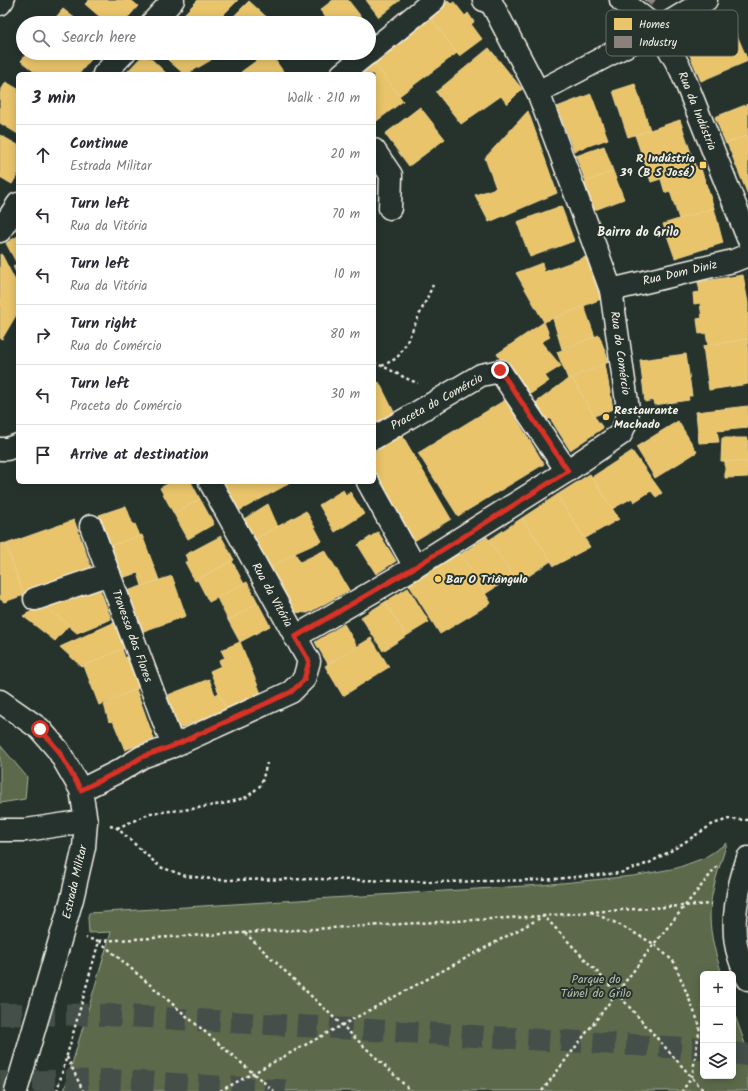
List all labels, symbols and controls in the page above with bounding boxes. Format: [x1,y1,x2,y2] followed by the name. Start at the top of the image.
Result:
[606,10,738,56] legend
[16,16,376,60] search box
[639,16,670,34] text: Homes
[62,26,136,50] text: Search here
[30,27,52,49] icon: search
[639,34,678,52] text: Industry
[673,69,722,154] street label: Rua da Indústria
[32,85,76,112] text: 3 min
[287,88,360,109] text: Walk · 210 m
[70,132,128,156] text: Continue
[32,144,54,166] icon: ahead
[330,144,360,165] text: 20 m
[619,149,695,182] place label: R Indústria 39 (B S José)
[70,156,151,177] text: Estrada Militar
[698,160,708,170] marker: R Indústria 39 (B S José)
[70,192,130,216] text: Turn left
[32,204,54,226] icon: left
[332,204,360,225] text: 70 m
[70,216,147,237] text: Rua da Vitória
[597,222,679,243] district label: Bairro do Grilo
[70,252,130,276] text: Turn left
[641,255,719,291] street label: Rua Dom Diniz
[32,264,54,286] icon: left
[334,264,360,285] text: 10 m
[70,276,147,297] text: Rua da Vitória
[605,310,635,396] street label: Rua do Comércio
[70,312,137,336] text: Turn right
[32,324,54,346] icon: right
[330,324,360,345] text: 80 m
[70,336,162,357] text: Rua do Comércio
[491,361,509,379] route end
[387,369,487,435] street label: Praceta do Comércio
[70,372,130,396] text: Turn left
[32,384,54,406] icon: left
[331,384,360,405] text: 30 m
[70,396,182,417] text: Praceta do Comércio
[614,401,679,434] place label: Restaurante Machado
[601,412,611,422] marker: Restaurante Machado
[70,443,209,467] text: Arrive at destination
[32,444,54,466] icon: arrive
[246,559,298,631] street label: Rua da Vitória
[446,570,528,589] place label: Bar O Triângulo
[433,574,443,584] marker: Bar O Triângulo
[106,587,158,685] street label: Travessa das Flores
[31,720,49,738] route start
[57,842,93,921] street label: Estrada Militar
[561,970,631,1003] park label: Parque do Túnel do Grilo
[700,971,736,1079] map controls
[700,971,736,1007] button: +
[700,1007,736,1043] button: −
[700,1043,736,1079] button: layers

